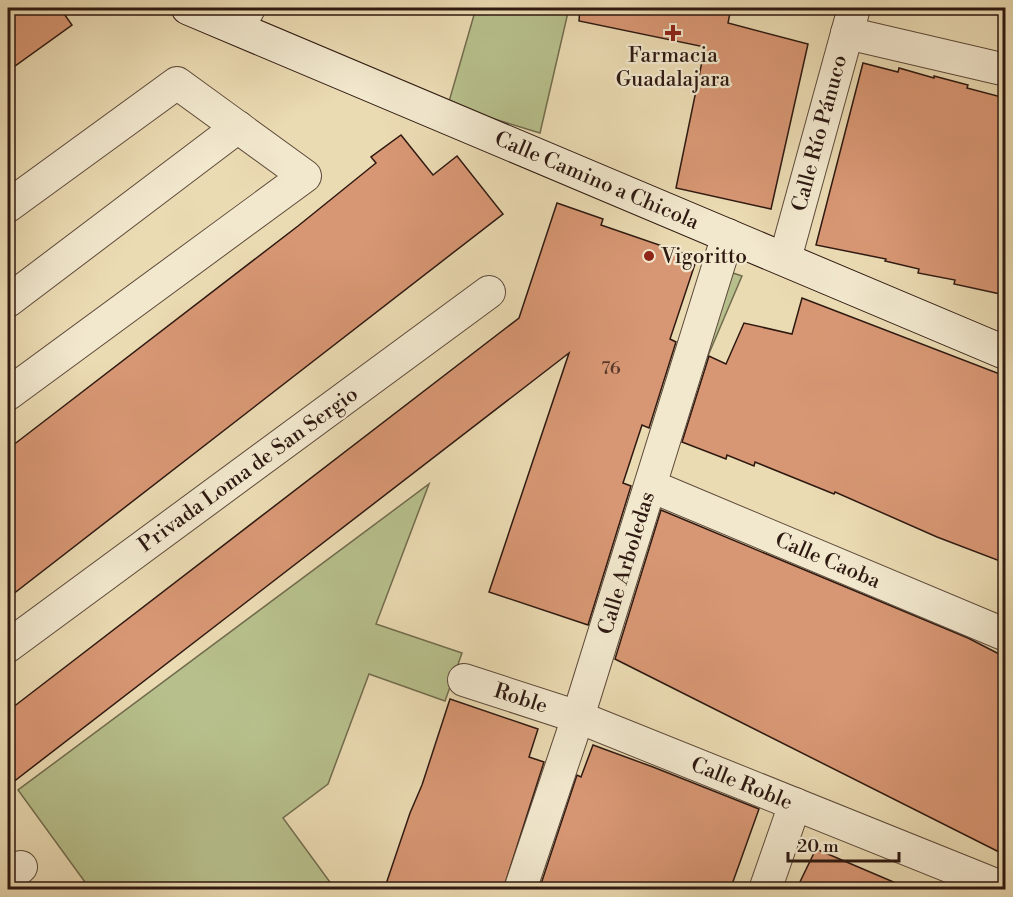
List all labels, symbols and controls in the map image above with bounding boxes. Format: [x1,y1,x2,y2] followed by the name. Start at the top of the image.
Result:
[666,26,680,40] marker: Farmacia Guadalajara
[616,43,731,93] place label: Farmacia Guadalajara
[787,52,853,214] street label: Calle Río Pánuco
[490,126,703,236] street label: Calle Camino a Chicola
[660,244,747,270] place label: Vigoritto
[642,249,656,263] marker: Vigoritto
[601,357,621,380] house number: 76
[134,381,364,558] street label: Privada Loma de San Sergio
[593,489,661,638] street label: Calle Arboledas
[771,527,885,595] street label: Calle Caoba
[491,678,551,720] street label: Roble
[687,752,796,816] street label: Calle Roble
[788,825,899,863] scale bar
[797,835,839,858] text: 20 m

